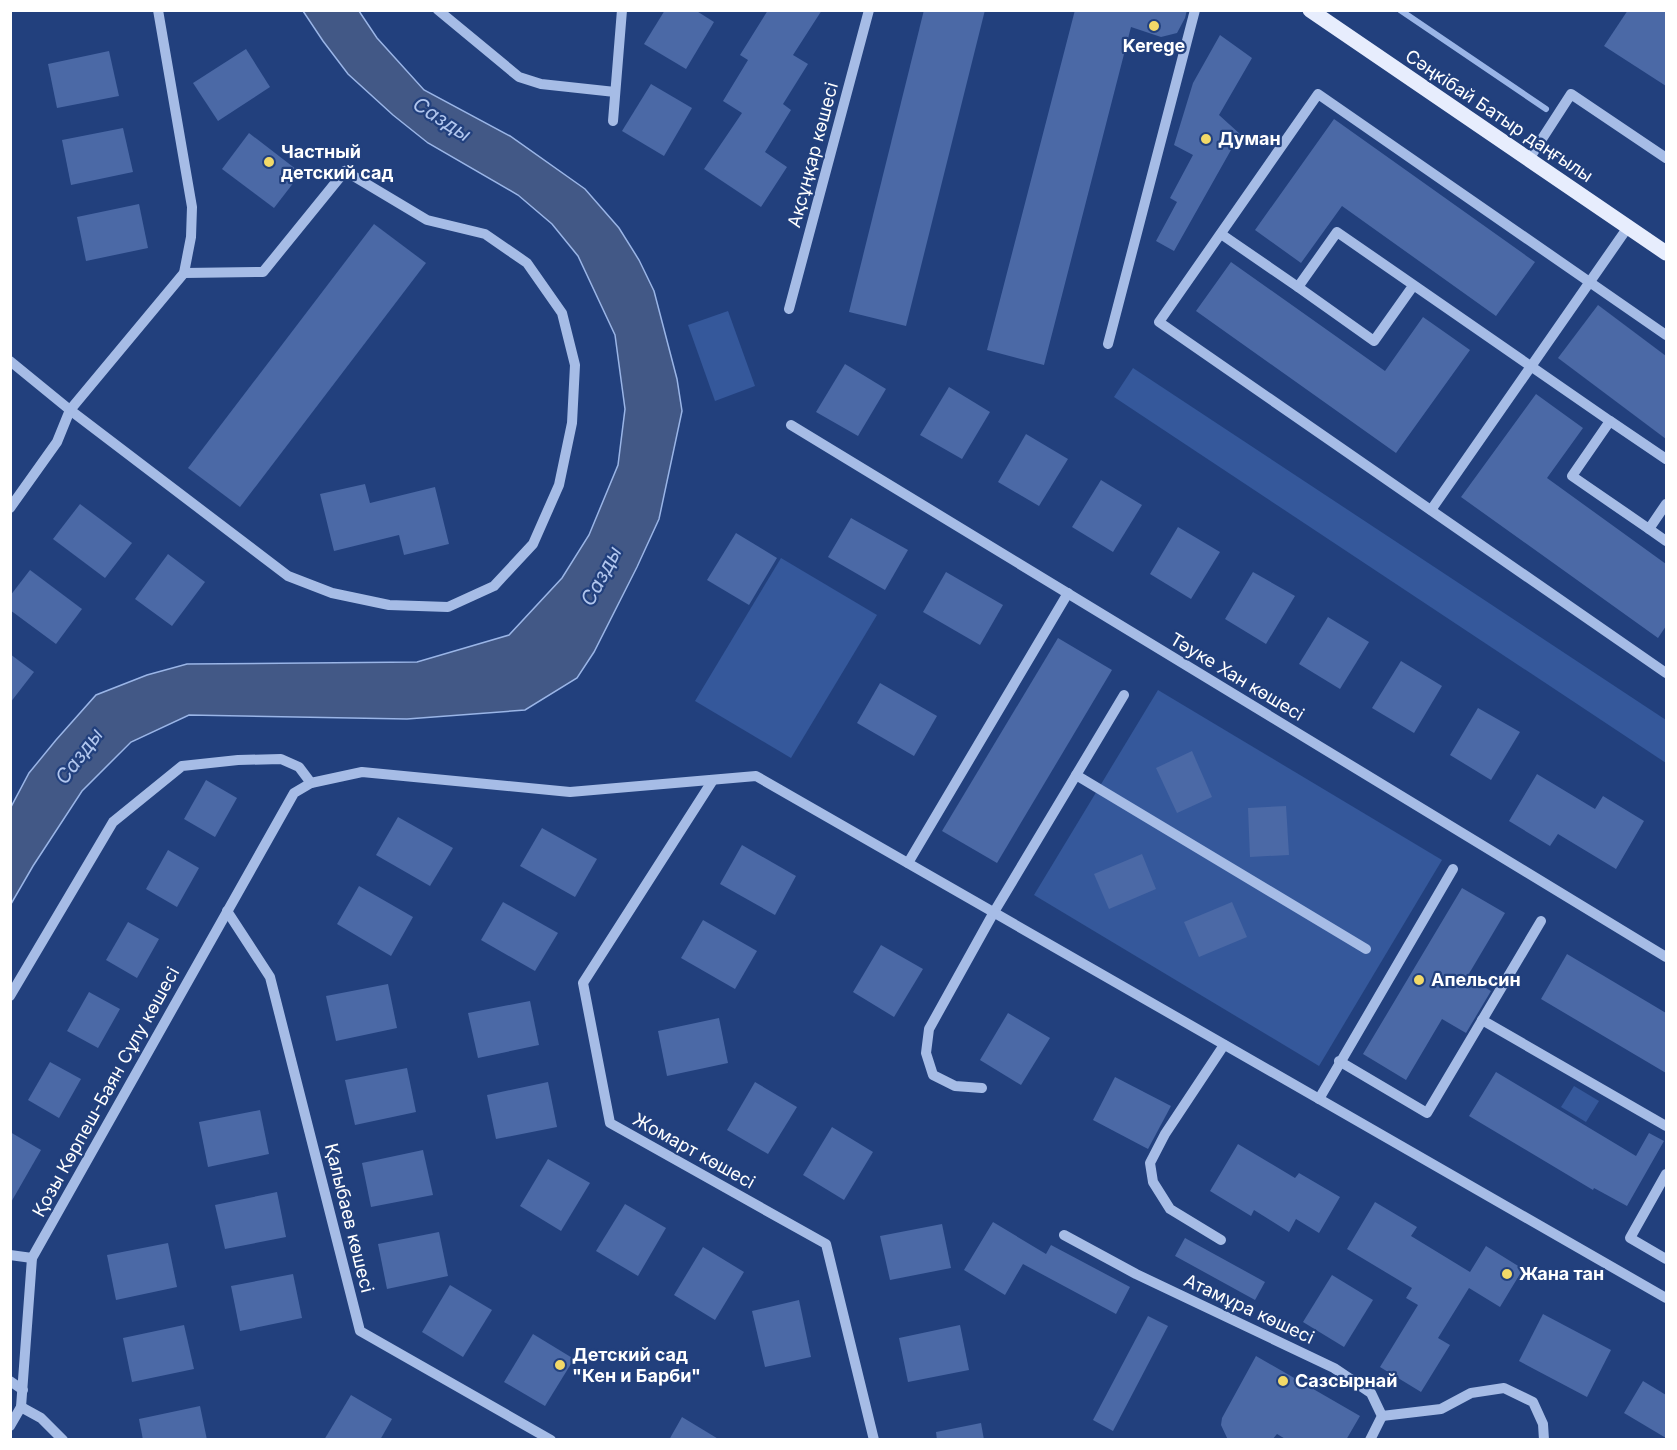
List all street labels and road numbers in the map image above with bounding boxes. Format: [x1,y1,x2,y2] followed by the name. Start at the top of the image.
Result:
[1401,45,1597,186] street label: Сәңкібай Батыр даңғылы
[783,80,842,230] street label: Ақсұңқар көшесі
[1166,628,1308,725] street label: Тәуке Хан көшесі
[28,963,183,1220] street label: Қозы Көрпеш-Баян Сұлу көшесі
[630,1108,759,1193] street label: Жомарт көшесі
[321,1141,378,1295] street label: Қалыбаев көшесі
[1181,1269,1318,1348] street label: Атамұра көшесі

